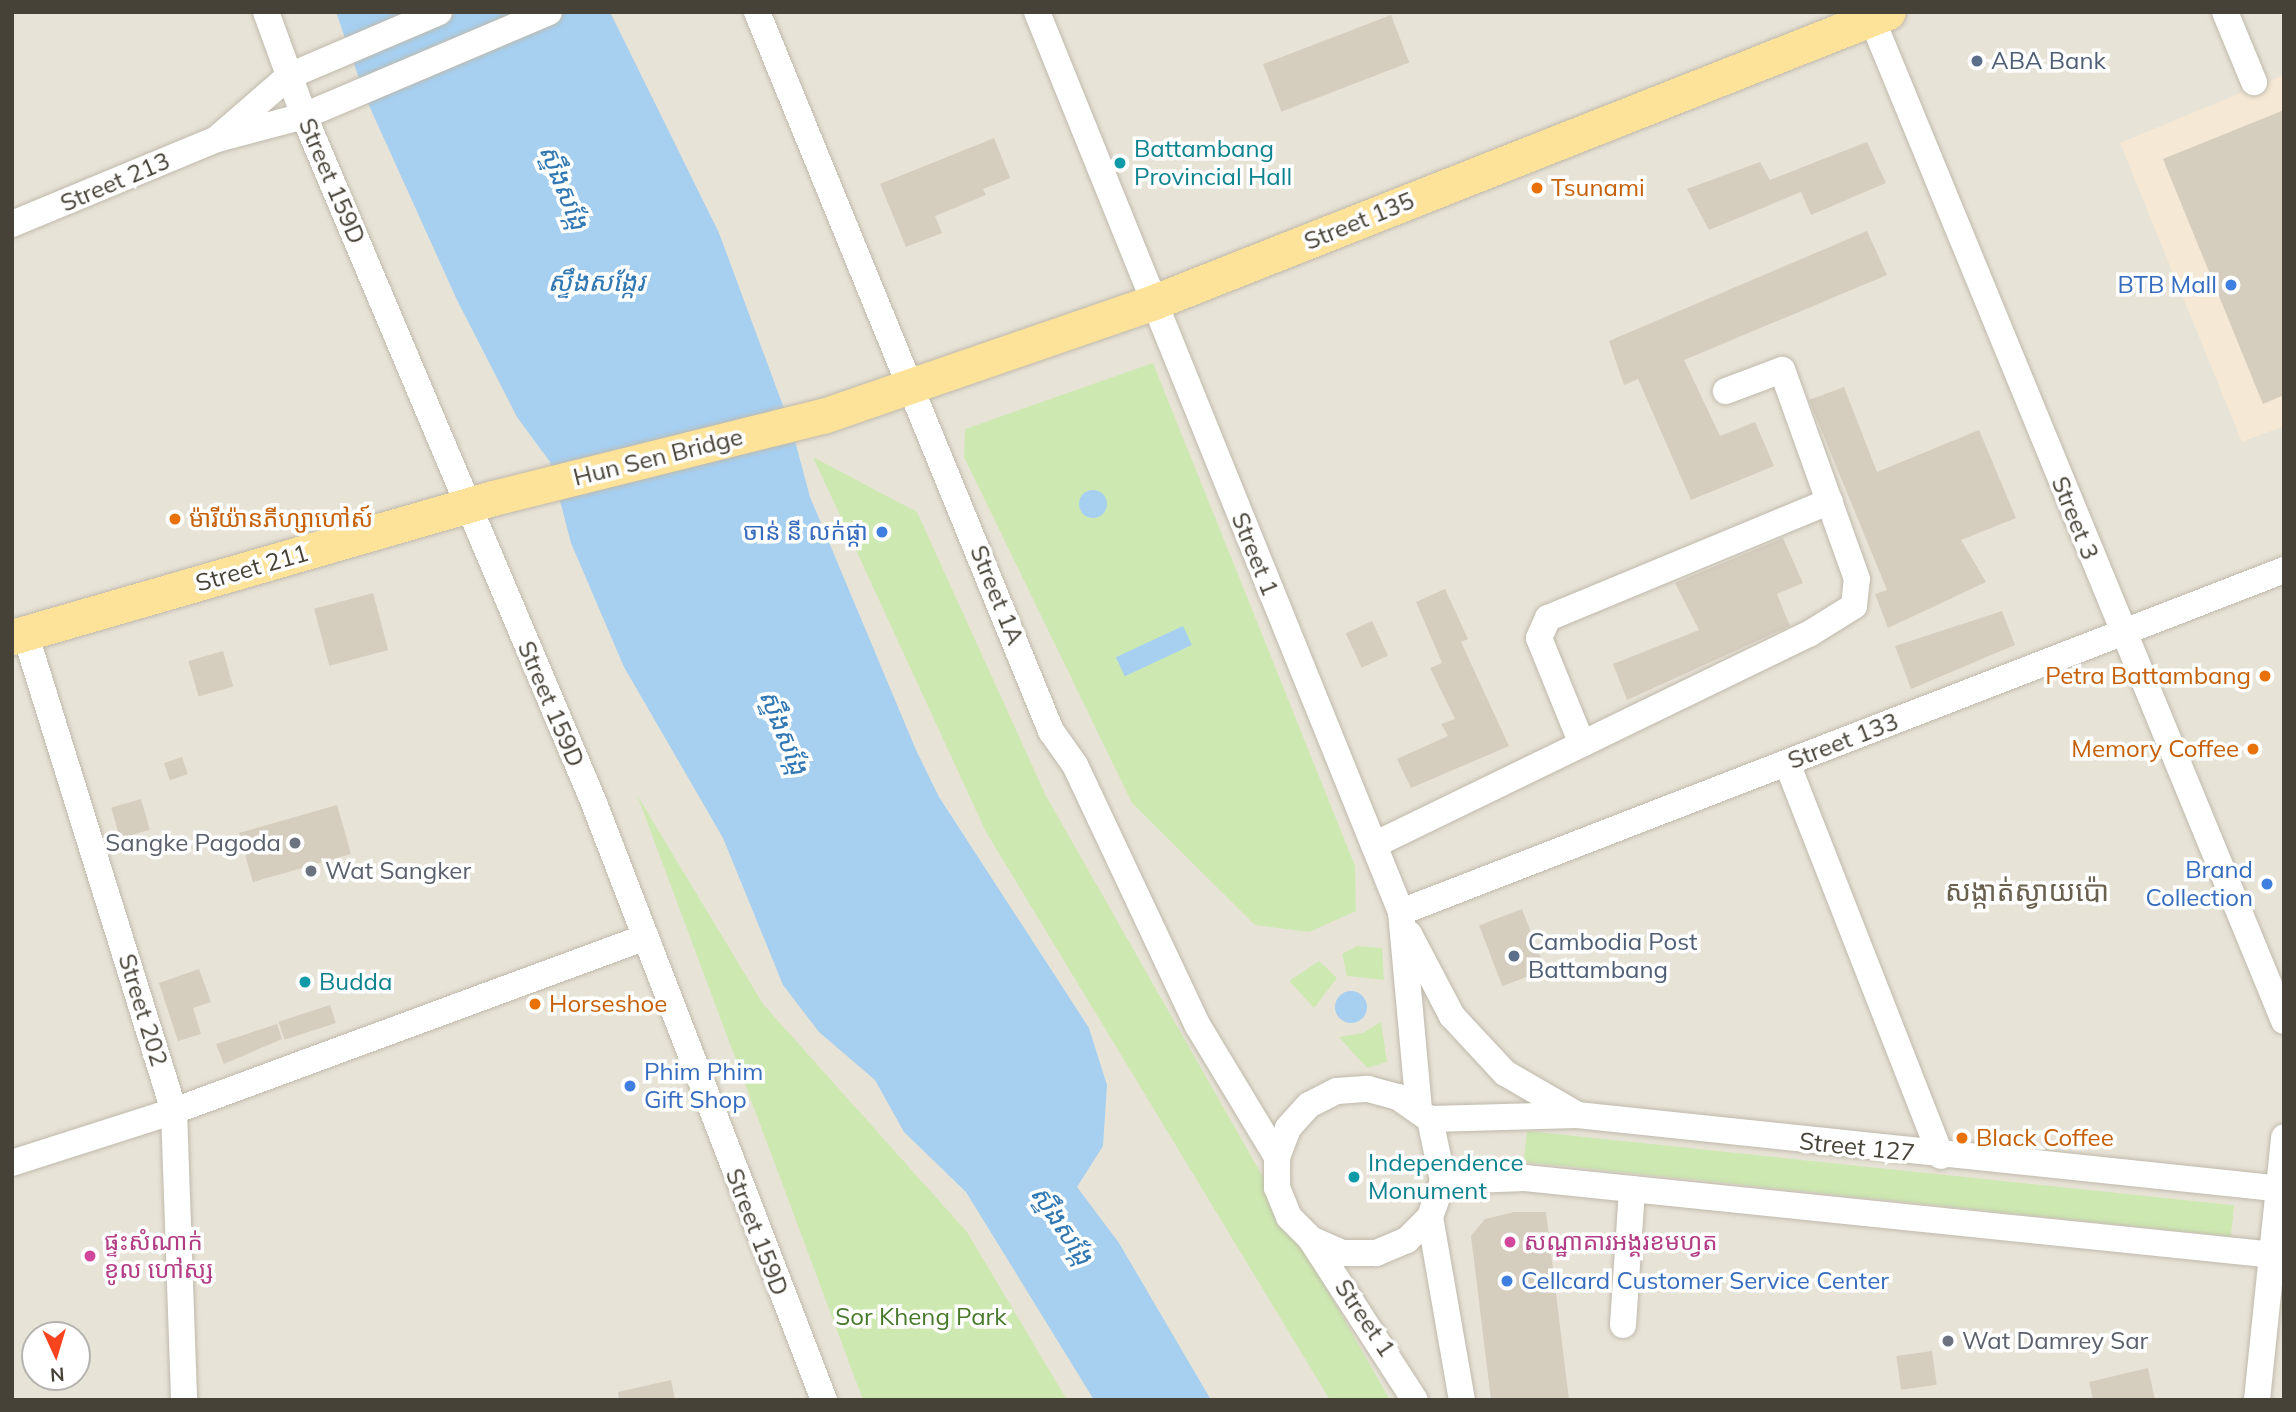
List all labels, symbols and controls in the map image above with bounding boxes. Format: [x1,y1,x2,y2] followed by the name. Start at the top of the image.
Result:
[1991,47,2106,75] place label: ABA Bank
[1969,53,1985,69] marker: ABA Bank
[293,114,371,248] street label: Street 159D
[1134,135,1292,191] place label: Battambang Provincial Hall
[533,140,595,234] water label: ស្ទឹងសង្កែ
[56,146,174,218] street label: Street 213
[1112,155,1128,171] marker: Battambang Provincial Hall
[1551,174,1645,202] place label: Tsunami
[1529,180,1545,196] marker: Tsunami
[1300,186,1418,256] street label: Street 135
[548,266,644,298] water label: ស្ទឹងសង្កែរ
[2117,271,2217,299] place label: BTB Mall
[2223,277,2239,293] marker: BTB Mall
[570,422,746,492] street label: Hun Sen Bridge
[2045,472,2105,564] street label: Street 3
[189,505,373,533] place label: ម៉ារីយ៉ានភីហ្សាហៅស៍
[1225,508,1285,600] street label: Street 1
[167,511,183,527] marker: ម៉ារីយ៉ានភីហ្សាហៅស៍
[743,518,868,546] place label: ចាន់ នី លក់ផ្កា
[874,524,890,540] marker: ចាន់ នី លក់ផ្កា
[192,538,312,598] street label: Street 211
[964,541,1030,649] street label: Street 1A
[512,637,590,771] street label: Street 159D
[2045,662,2251,690] place label: Petra Battambang
[2257,668,2273,684] marker: Petra Battambang
[753,685,815,779] water label: ស្ទឹងសង្កែ
[1784,707,1902,775] street label: Street 133
[2071,735,2239,763] place label: Memory Coffee
[2245,741,2261,757] marker: Memory Coffee
[105,829,281,857] place label: Sangke Pagoda
[287,835,303,851] marker: Sangke Pagoda
[2145,856,2253,912] place label: Brand Collection
[325,857,471,885] place label: Wat Sangker
[303,863,319,879] marker: Wat Sangker
[1945,874,2109,908] district label: សង្កាត់ស្វាយប៉ោ
[2259,876,2275,892] marker: Brand Collection
[1528,928,1697,984] place label: Cambodia Post Battambang
[1506,948,1522,964] marker: Cambodia Post Battambang
[112,950,174,1070] street label: Street 202
[319,968,392,996] place label: Budda
[297,974,313,990] marker: Budda
[549,990,667,1018] place label: Horseshoe
[527,996,543,1012] marker: Horseshoe
[644,1058,763,1114] place label: Phim Phim Gift Shop
[622,1078,638,1094] marker: Phim Phim Gift Shop
[1976,1124,2114,1152] place label: Black Coffee
[1798,1127,1916,1167] street label: Street 127
[1954,1130,1970,1146] marker: Black Coffee
[1368,1149,1523,1205] place label: Independence Monument
[720,1164,794,1300] street label: Street 159D
[1346,1169,1362,1185] marker: Independence Monument
[1024,1179,1100,1271] water label: ស្ទឹងសង្កែ
[104,1228,213,1284] place label: ផ្ទះសំណាក់ ខូល ហៅស្ស
[1524,1228,1717,1256] place label: សណ្ឋាគារអង្គរខមហ្វត
[1502,1234,1518,1250] marker: សណ្ឋាគារអង្គរខមហ្វត
[82,1248,98,1264] marker: ផ្ទះសំណាក់ ខូល ហៅស្ស
[1521,1267,1889,1295] place label: Cellcard Customer Service Center
[1499,1273,1515,1289] marker: Cellcard Customer Service Center
[1329,1274,1401,1362] street label: Street 1
[835,1303,1007,1331] park label: Sor Kheng Park
[21,1321,91,1391] north arrow
[1962,1327,2148,1355] place label: Wat Damrey Sar
[1940,1333,1956,1349] marker: Wat Damrey Sar
[49,1362,65,1387] text: N

